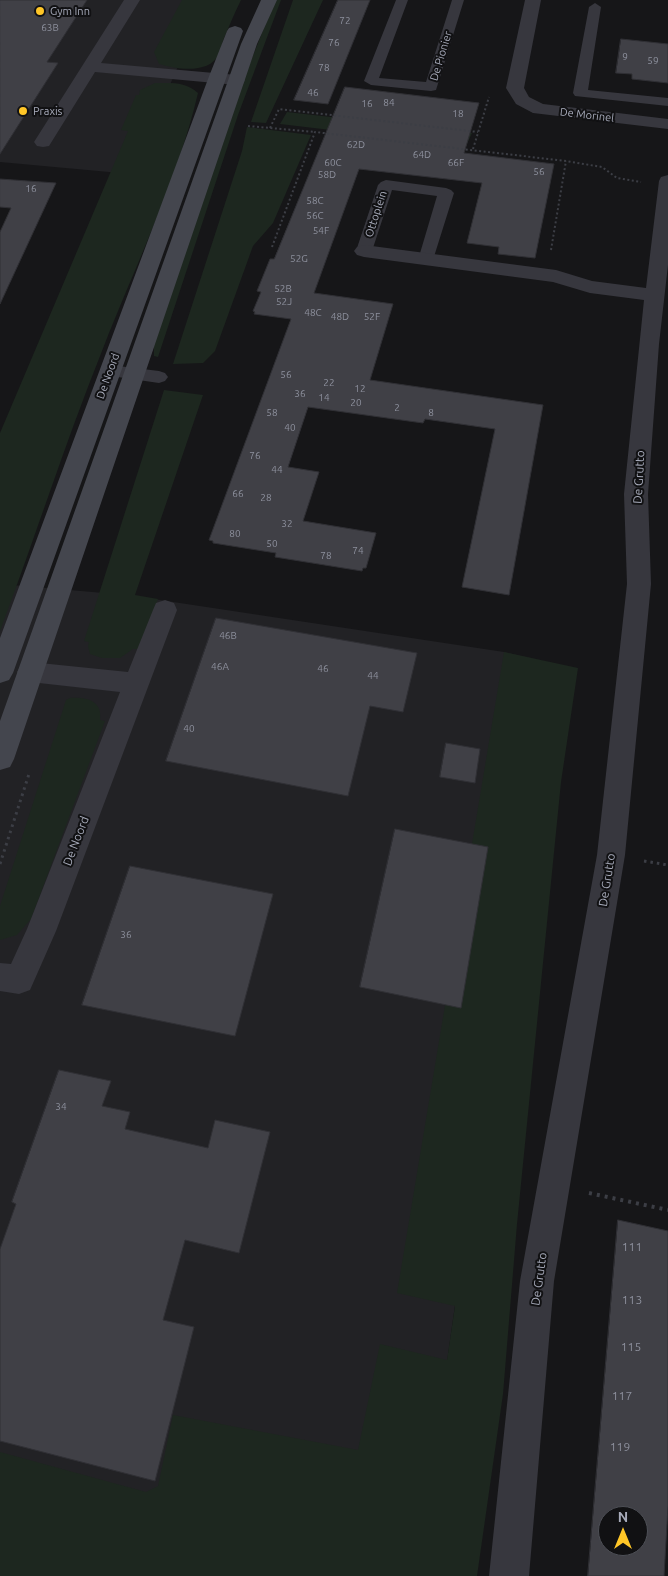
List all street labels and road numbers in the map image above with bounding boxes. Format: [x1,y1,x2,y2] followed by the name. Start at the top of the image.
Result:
[427,30,455,82] street label: De Pionier
[559,105,615,125] street label: De Morinel
[362,189,390,239] street label: Ottoplein
[94,351,122,401] street label: De Noord
[630,450,648,504] street label: De Grutto
[60,814,92,868] street label: De Noord
[596,852,618,908] street label: De Grutto
[528,1251,550,1307] street label: De Grutto

